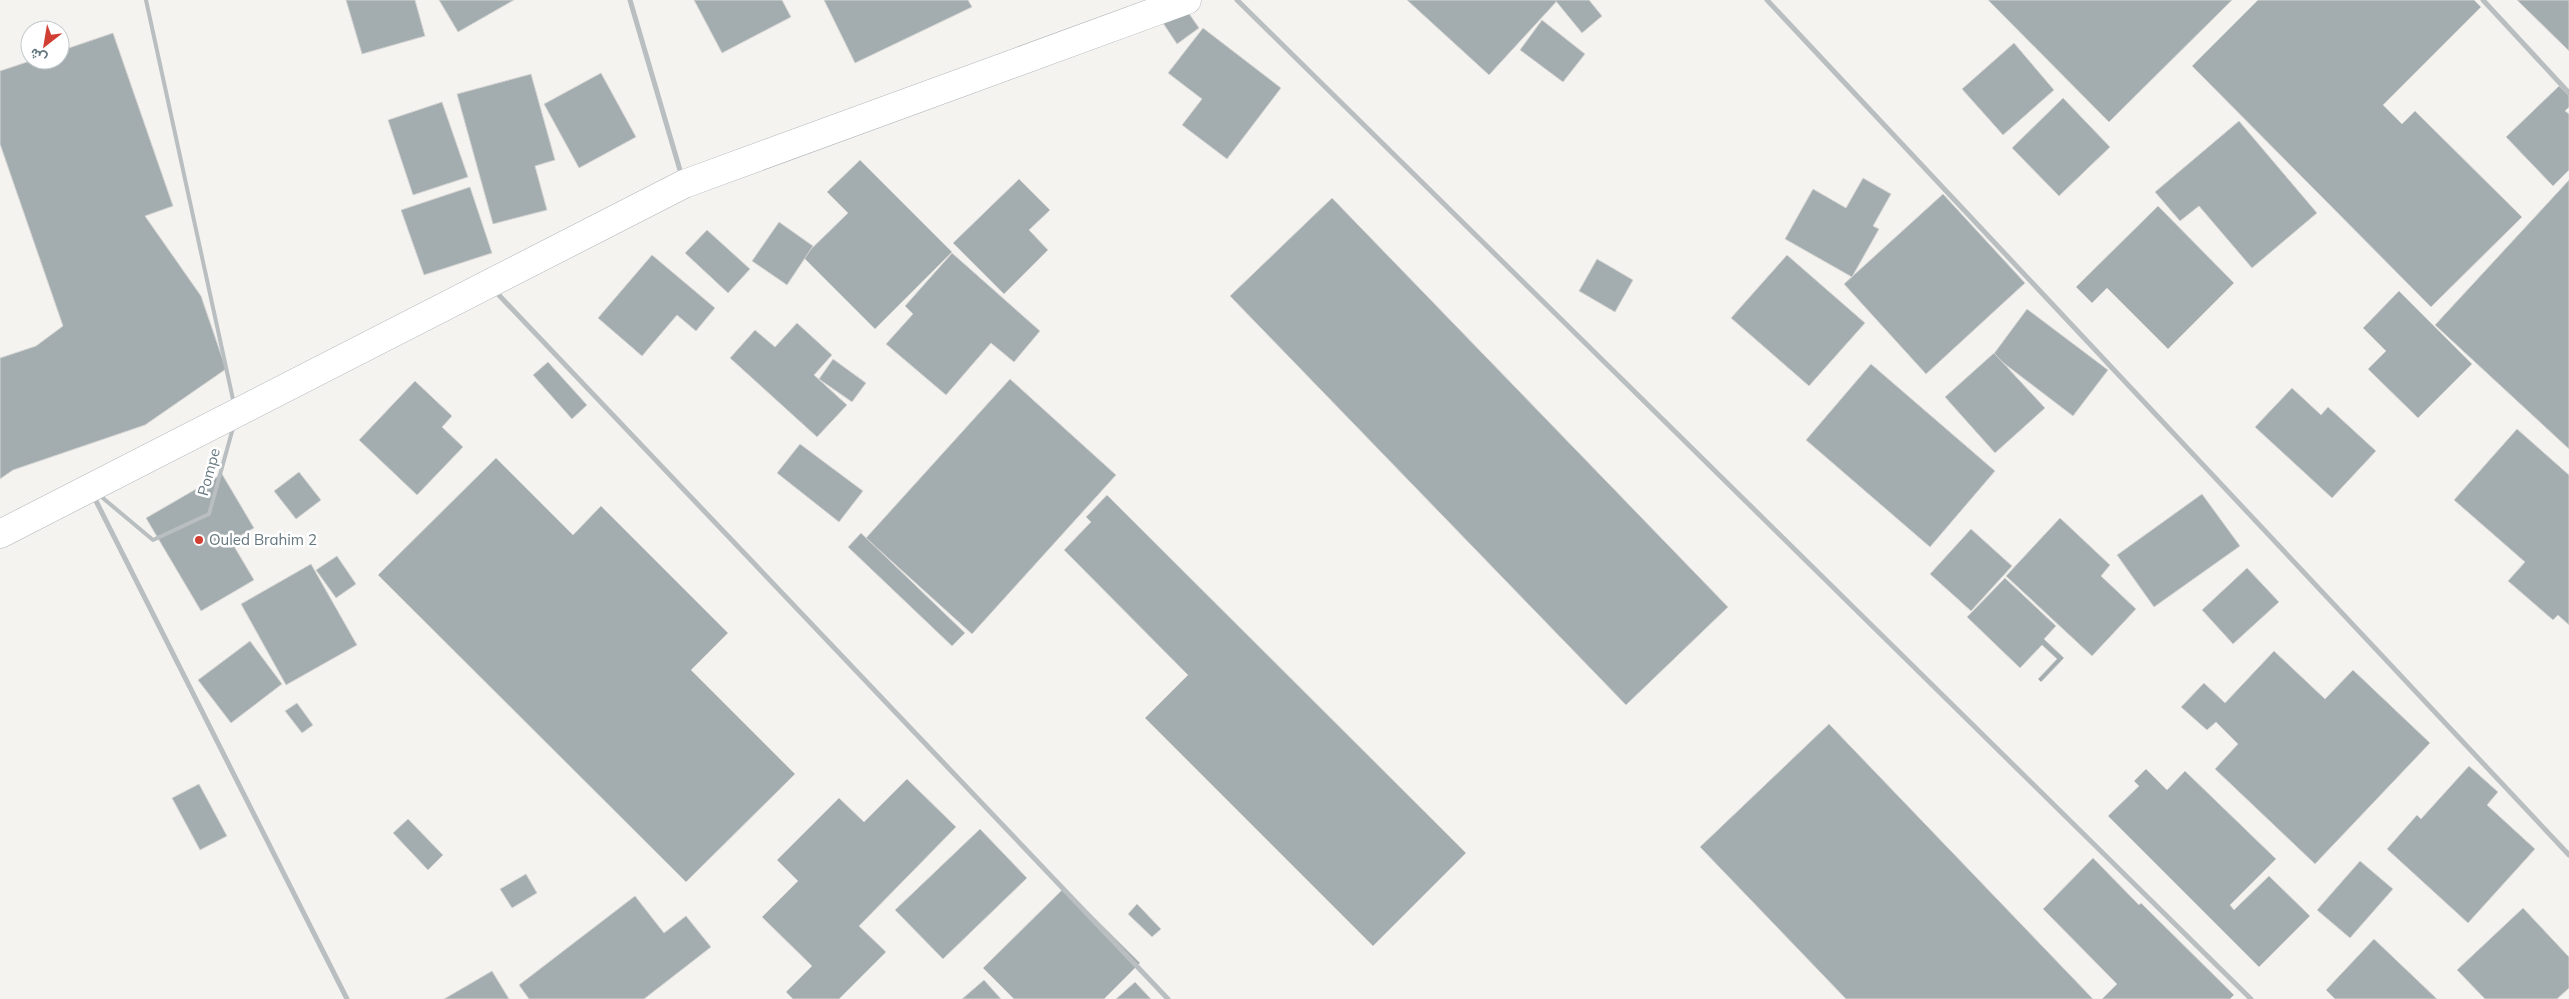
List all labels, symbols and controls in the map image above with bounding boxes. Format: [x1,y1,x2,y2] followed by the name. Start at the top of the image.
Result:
[20,20,70,70] north arrow
[26,44,50,68] text: ش
[193,446,224,498] street label: Pompe
[209,530,317,549] place label: Ouled Brahim 2
[193,534,205,546] marker: Ouled Brahim 2

